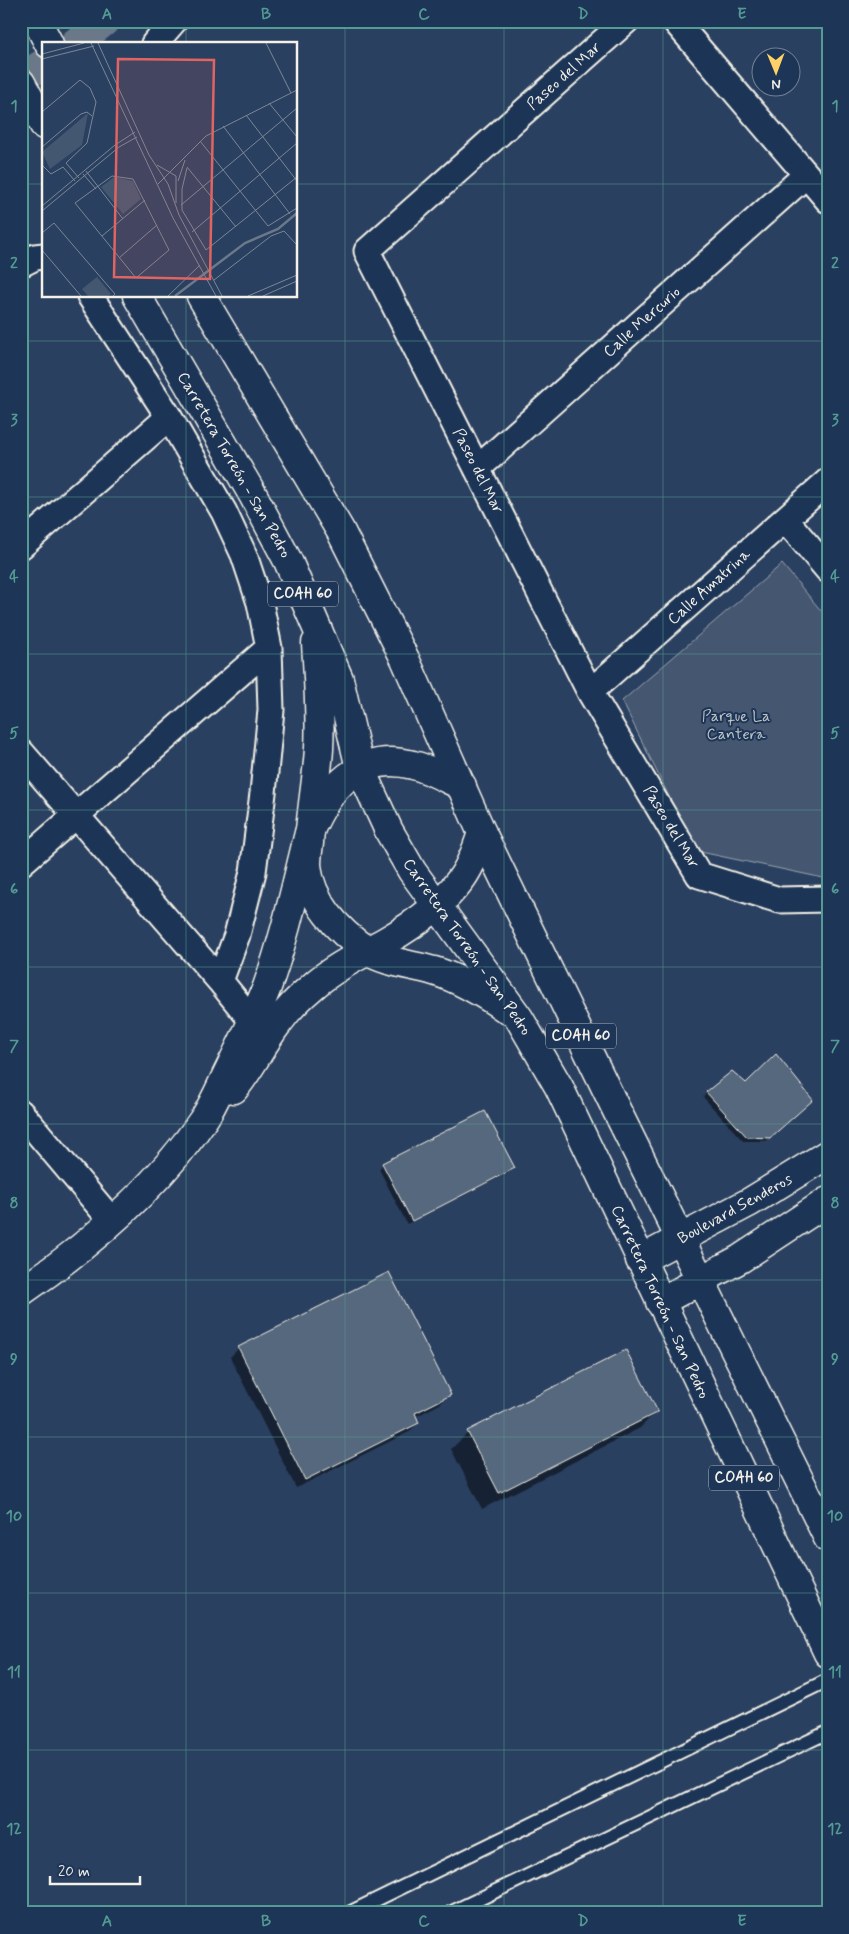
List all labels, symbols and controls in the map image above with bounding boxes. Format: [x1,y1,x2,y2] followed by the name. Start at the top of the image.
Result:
[102,4,112,25] text: A
[261,4,271,25] text: B
[418,4,430,25] text: C
[577,4,589,25] text: D
[737,4,747,25] text: E
[522,37,606,115] street label: Paseo del Mar
[42,42,298,298] inset map
[752,48,802,98] north arrow
[771,75,781,93] text: N
[10,96,18,117] text: 1
[831,96,839,117] text: 1
[10,253,18,274] text: 2
[831,253,839,274] text: 2
[599,282,685,362] street label: Calle Mercurio
[172,368,296,562] street label: Carretera Torreón - San Pedro
[10,410,18,431] text: 3
[831,410,839,431] text: 3
[447,425,509,518] street label: Paseo del Mar
[663,544,755,630] street label: Calle Amatrina
[9,566,19,587] text: 4
[830,566,840,587] text: 4
[268,582,338,606] road number: COAH 60
[702,706,770,745] park label: Parque La Cantera
[9,723,19,744] text: 5
[830,723,840,744] text: 5
[638,782,704,873] street label: Paseo del Mar
[398,854,536,1040] street label: Carretera Torreón - San Pedro
[10,879,18,900] text: 6
[831,879,839,900] text: 6
[546,1024,616,1048] road number: COAH 60
[9,1036,19,1057] text: 7
[830,1036,840,1057] text: 7
[674,1169,796,1249] street label: Boulevard Senderos
[9,1193,19,1214] text: 8
[830,1193,840,1214] text: 8
[606,1202,714,1402] street label: Carretera Torreón - San Pedro
[10,1349,18,1370] text: 9
[831,1349,839,1370] text: 9
[709,1466,779,1490] road number: COAH 60
[6,1506,22,1527] text: 10
[827,1506,843,1527] text: 10
[7,1662,21,1683] text: 11
[828,1662,842,1683] text: 11
[6,1819,22,1840] text: 12
[827,1819,843,1840] text: 12
[50,1854,140,1886] scale bar
[58,1862,90,1882] text: 20 m
[102,1911,112,1932] text: A
[261,1911,271,1932] text: B
[418,1911,430,1932] text: C
[577,1911,589,1932] text: D
[737,1911,747,1932] text: E

